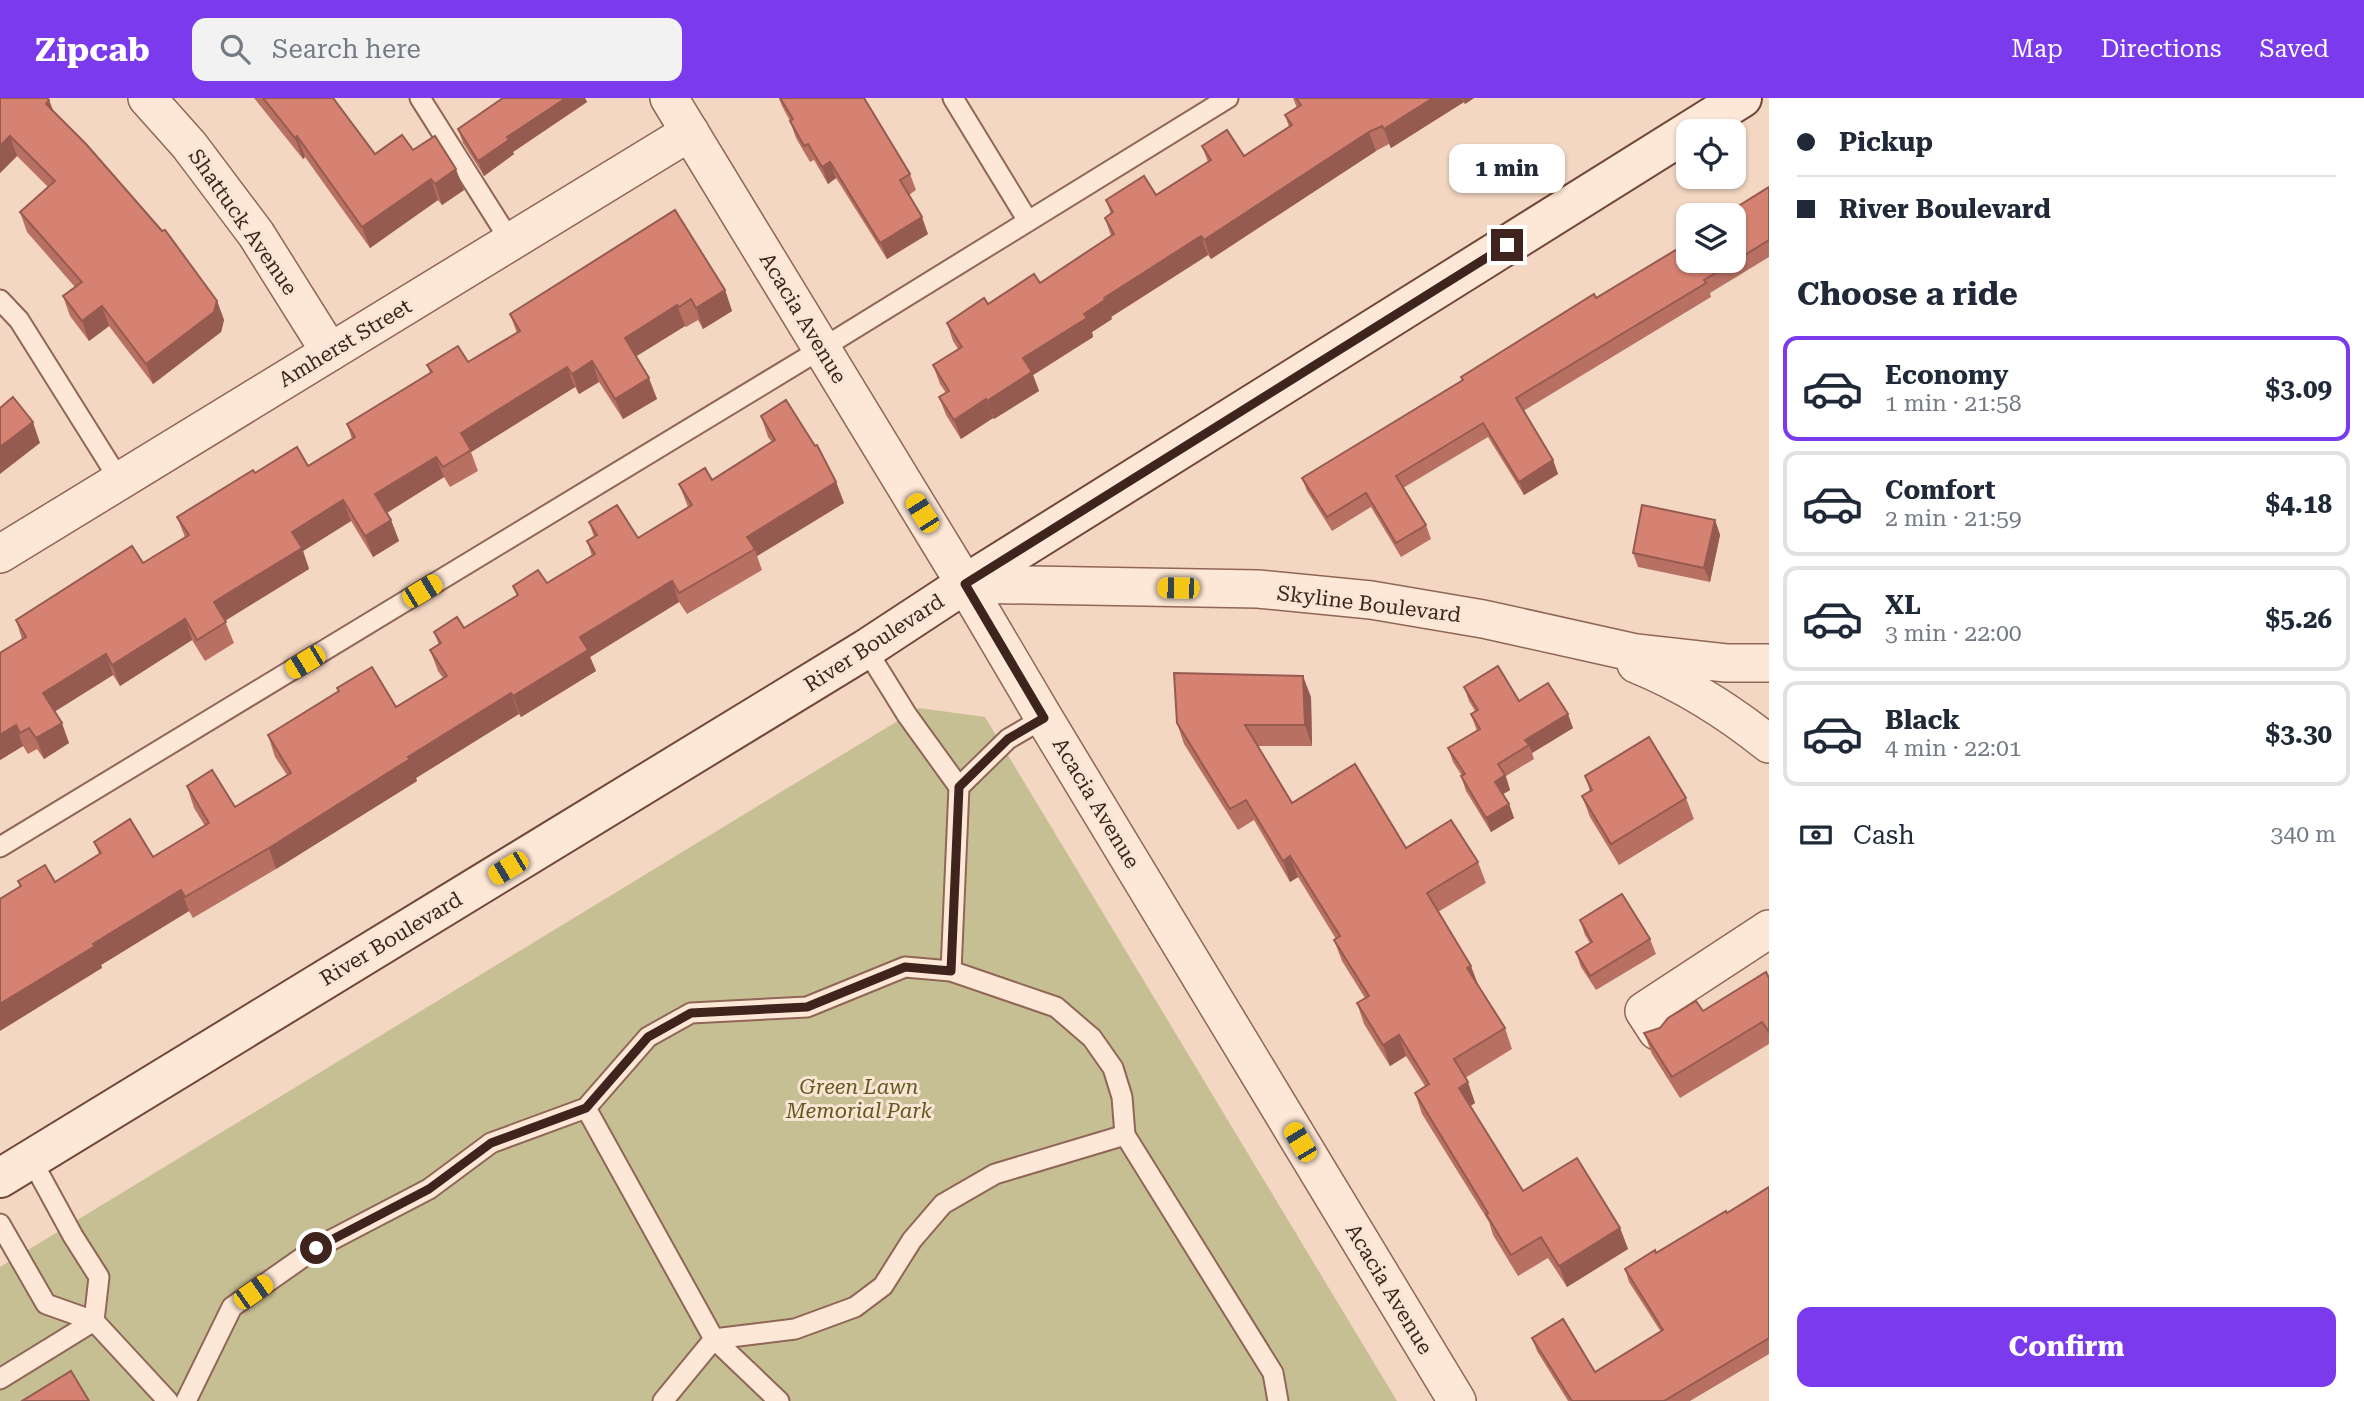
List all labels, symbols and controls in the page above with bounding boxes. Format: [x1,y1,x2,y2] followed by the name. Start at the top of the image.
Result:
[192,18,682,81] search box
[35,30,150,69] text: Zipcab
[216,30,254,68] icon: search
[272,34,421,64] text: Search here
[2011,35,2063,63] text: Map
[2101,35,2221,63] text: Directions
[2259,35,2329,63] text: Saved
[1676,119,1746,273] map controls
[1676,119,1746,189] button: locate
[1839,127,1933,157] text: Pickup
[184,144,302,300] street label: Shattuck Avenue
[1449,144,1565,192] callout: 1 min
[1475,155,1539,182] text: 1 min
[1839,194,2051,224] text: River Boulevard
[1676,203,1746,273] button: layers
[1491,229,1523,261] route end
[755,248,851,388] street label: Acacia Avenue
[1797,275,2018,313] text: Choose a ride
[274,294,416,392] street label: Amherst Street
[1801,357,1864,420] icon: car
[1885,360,2008,390] text: Economy
[2266,374,2332,404] text: $3.09
[1885,390,2022,417] text: 1 min · 21:58
[1801,472,1864,535] icon: car
[1885,475,1995,505] text: Comfort
[2266,489,2332,519] text: $4.18
[902,490,943,536] car
[1885,505,2022,532] text: 2 min · 21:59
[399,571,446,611] car
[1157,577,1200,599] car
[1276,581,1463,627] street label: Skyline Boulevard
[1801,587,1864,650] icon: car
[800,589,949,697] street label: River Boulevard
[1885,590,1921,620] text: XL
[2266,604,2332,634] text: $5.26
[1885,620,2022,647] text: 3 min · 22:00
[282,642,329,682] car
[1801,702,1864,765] icon: car
[1885,705,1960,735] text: Black
[2266,719,2332,749] text: $3.30
[1048,733,1144,873] street label: Acacia Avenue
[1885,735,2022,762] text: 4 min · 22:01
[1797,816,1835,854] icon: cash
[1853,820,1915,850] text: Cash
[2271,821,2336,848] text: 340 m
[485,848,532,888] car
[316,887,467,991] street label: River Boulevard
[785,1075,933,1123] park label: Green Lawn Memorial Park
[1281,1119,1320,1165] car
[1341,1219,1437,1359] street label: Acacia Avenue
[300,1232,332,1264] route start
[230,1271,277,1313] car
[1797,1307,2336,1387] button: Confirm

